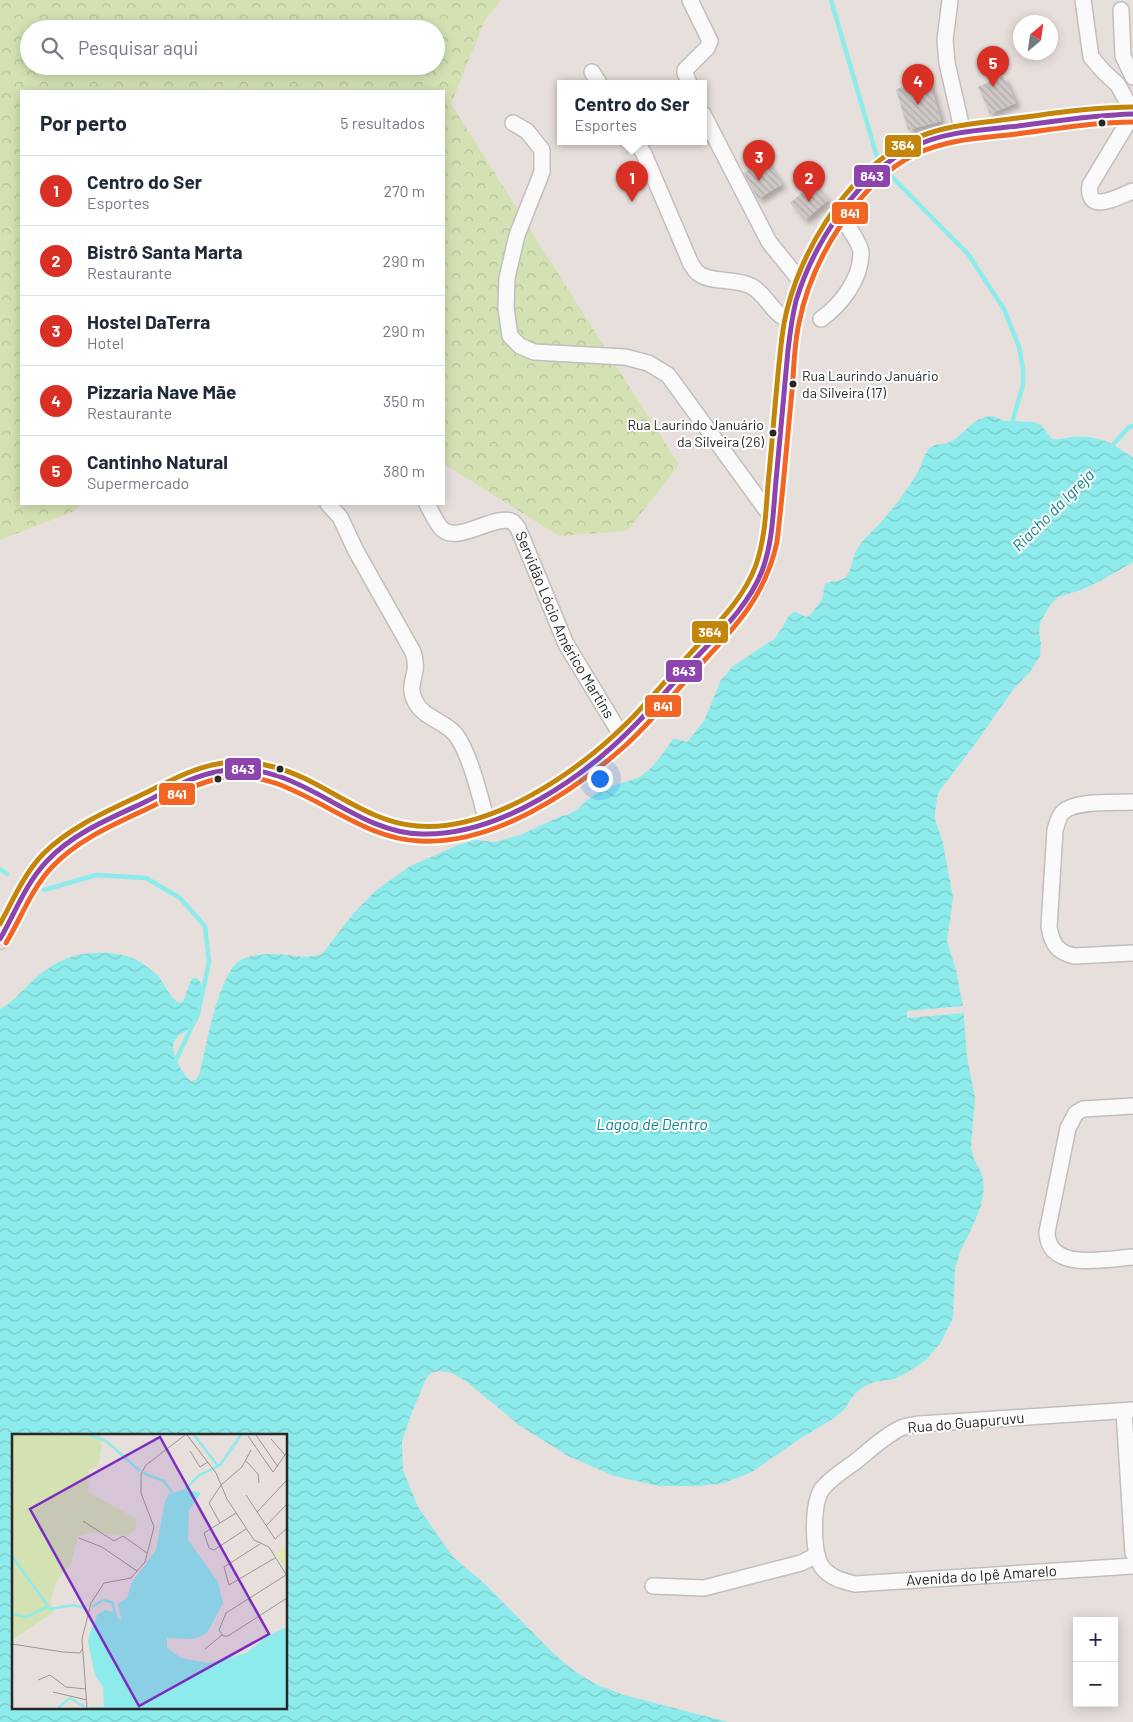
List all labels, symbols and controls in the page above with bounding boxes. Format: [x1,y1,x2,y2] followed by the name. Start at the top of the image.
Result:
[1013,15,1058,60] north arrow
[20,20,445,75] search box
[38,34,66,62] icon: search
[78,36,198,59] text: Pesquisar aqui
[977,46,1009,87] pin: 5
[902,64,934,105] pin: 4
[557,80,707,145] popup
[574,92,690,115] text: Centro do Ser
[40,110,127,135] text: Por perto
[340,113,425,132] text: 5 resultados
[574,115,637,134] text: Esportes
[1097,118,1107,128] unlabelled marker
[884,134,922,158] line badge: 364
[891,136,915,153] text: 364
[743,140,775,181] pin: 3
[616,161,648,202] pin: 1
[793,161,825,202] pin: 2
[853,164,891,188] line badge: 843
[860,167,884,184] text: 843
[87,170,202,193] text: Centro do Ser
[53,181,59,200] text: 1
[383,181,425,200] text: 270 m
[87,193,150,212] text: Esportes
[831,201,869,225] line badge: 841
[840,204,860,221] text: 841
[87,240,243,263] text: Bistrô Santa Marta
[52,251,60,270] text: 2
[383,251,425,270] text: 290 m
[87,263,172,282] text: Restaurante
[87,310,210,333] text: Hostel DaTerra
[52,321,60,340] text: 3
[383,321,425,340] text: 290 m
[87,333,124,352] text: Hotel
[802,367,939,401] place label: Rua Laurindo Januário da Silveira (17)
[788,379,798,389] marker: Rua Laurindo Januário da Silveira (17)
[87,380,236,403] text: Pizzaria Nave Mãe
[51,391,61,410] text: 4
[383,391,425,410] text: 350 m
[87,403,172,422] text: Restaurante
[627,416,764,450] place label: Rua Laurindo Januário da Silveira (26)
[768,428,778,438] marker: Rua Laurindo Januário da Silveira (26)
[87,450,228,473] text: Cantinho Natural
[52,461,60,480] text: 5
[383,461,425,480] text: 380 m
[1008,465,1098,555] water label: Riacho da Igreja
[87,473,189,492] text: Supermercado
[512,528,619,721] street label: Servidão Lócio Américo Martins
[691,620,729,644] line badge: 364
[698,623,722,640] text: 364
[665,659,703,683] line badge: 843
[672,662,696,679] text: 843
[644,694,682,718] line badge: 841
[653,697,673,714] text: 841
[224,757,262,781] line badge: 843
[231,760,255,777] text: 843
[275,764,285,774] unlabelled marker
[587,766,613,792] your location
[213,774,223,784] unlabelled marker
[158,782,196,806] line badge: 841
[167,785,187,802] text: 841
[596,1114,708,1133] water label: Lagoa de Dentro
[907,1408,1025,1436] street label: Rua do Guapuruvu
[12,1434,288,1710] inset map
[905,1561,1057,1589] street label: Avenida do Ipê Amarelo
[1073,1617,1118,1707] map controls
[1073,1617,1118,1662] button: +
[1073,1662,1118,1707] button: −

